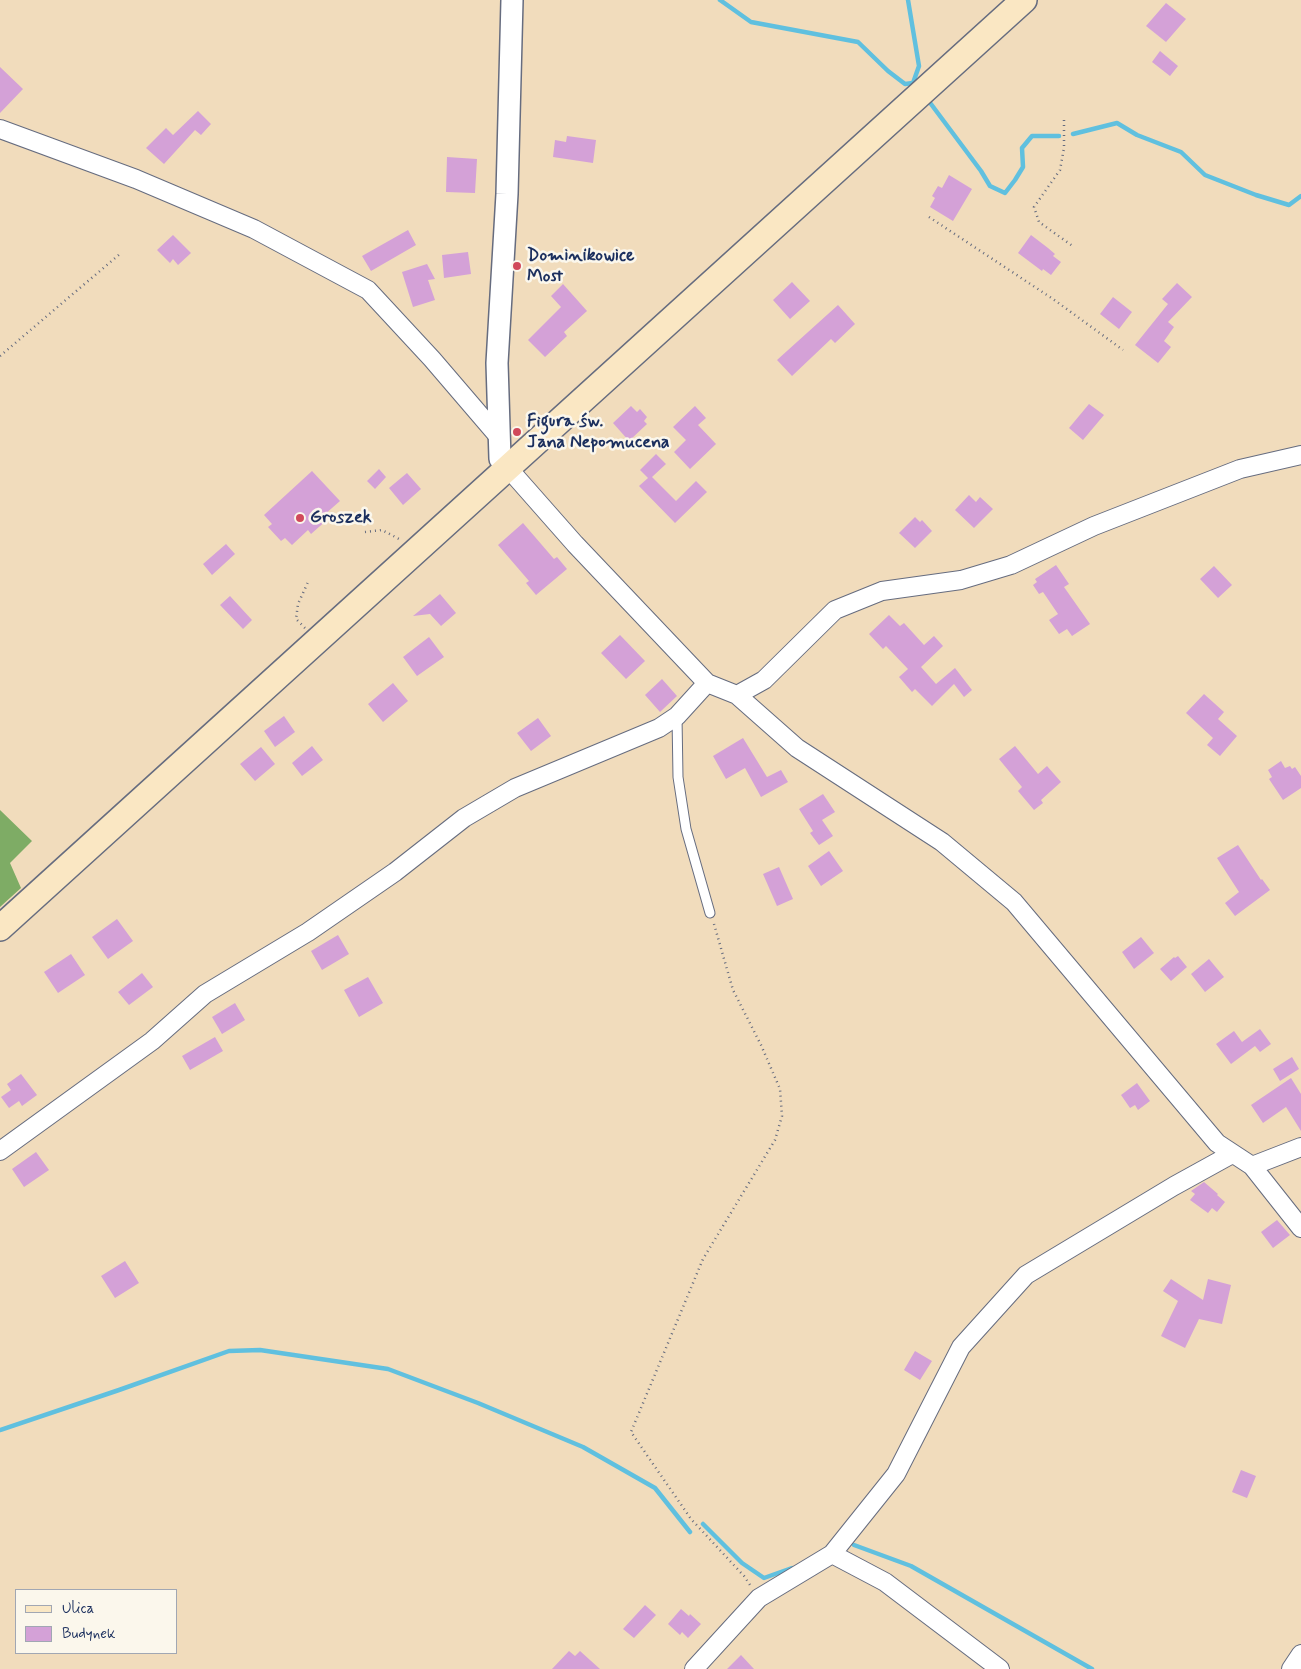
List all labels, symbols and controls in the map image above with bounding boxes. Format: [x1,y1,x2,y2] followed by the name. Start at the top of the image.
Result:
[527,245,634,288] place label: Dominikowice Most
[511,260,523,272] marker: Dominikowice Most
[527,411,670,454] place label: Figura św. Jana Nepomucena
[511,426,523,438] marker: Figura św. Jana Nepomucena
[310,507,372,529] place label: Groszek
[294,512,306,524] marker: Groszek
[15,1589,178,1654] legend
[62,1599,94,1619] text: Ulica
[62,1624,116,1644] text: Budynek

